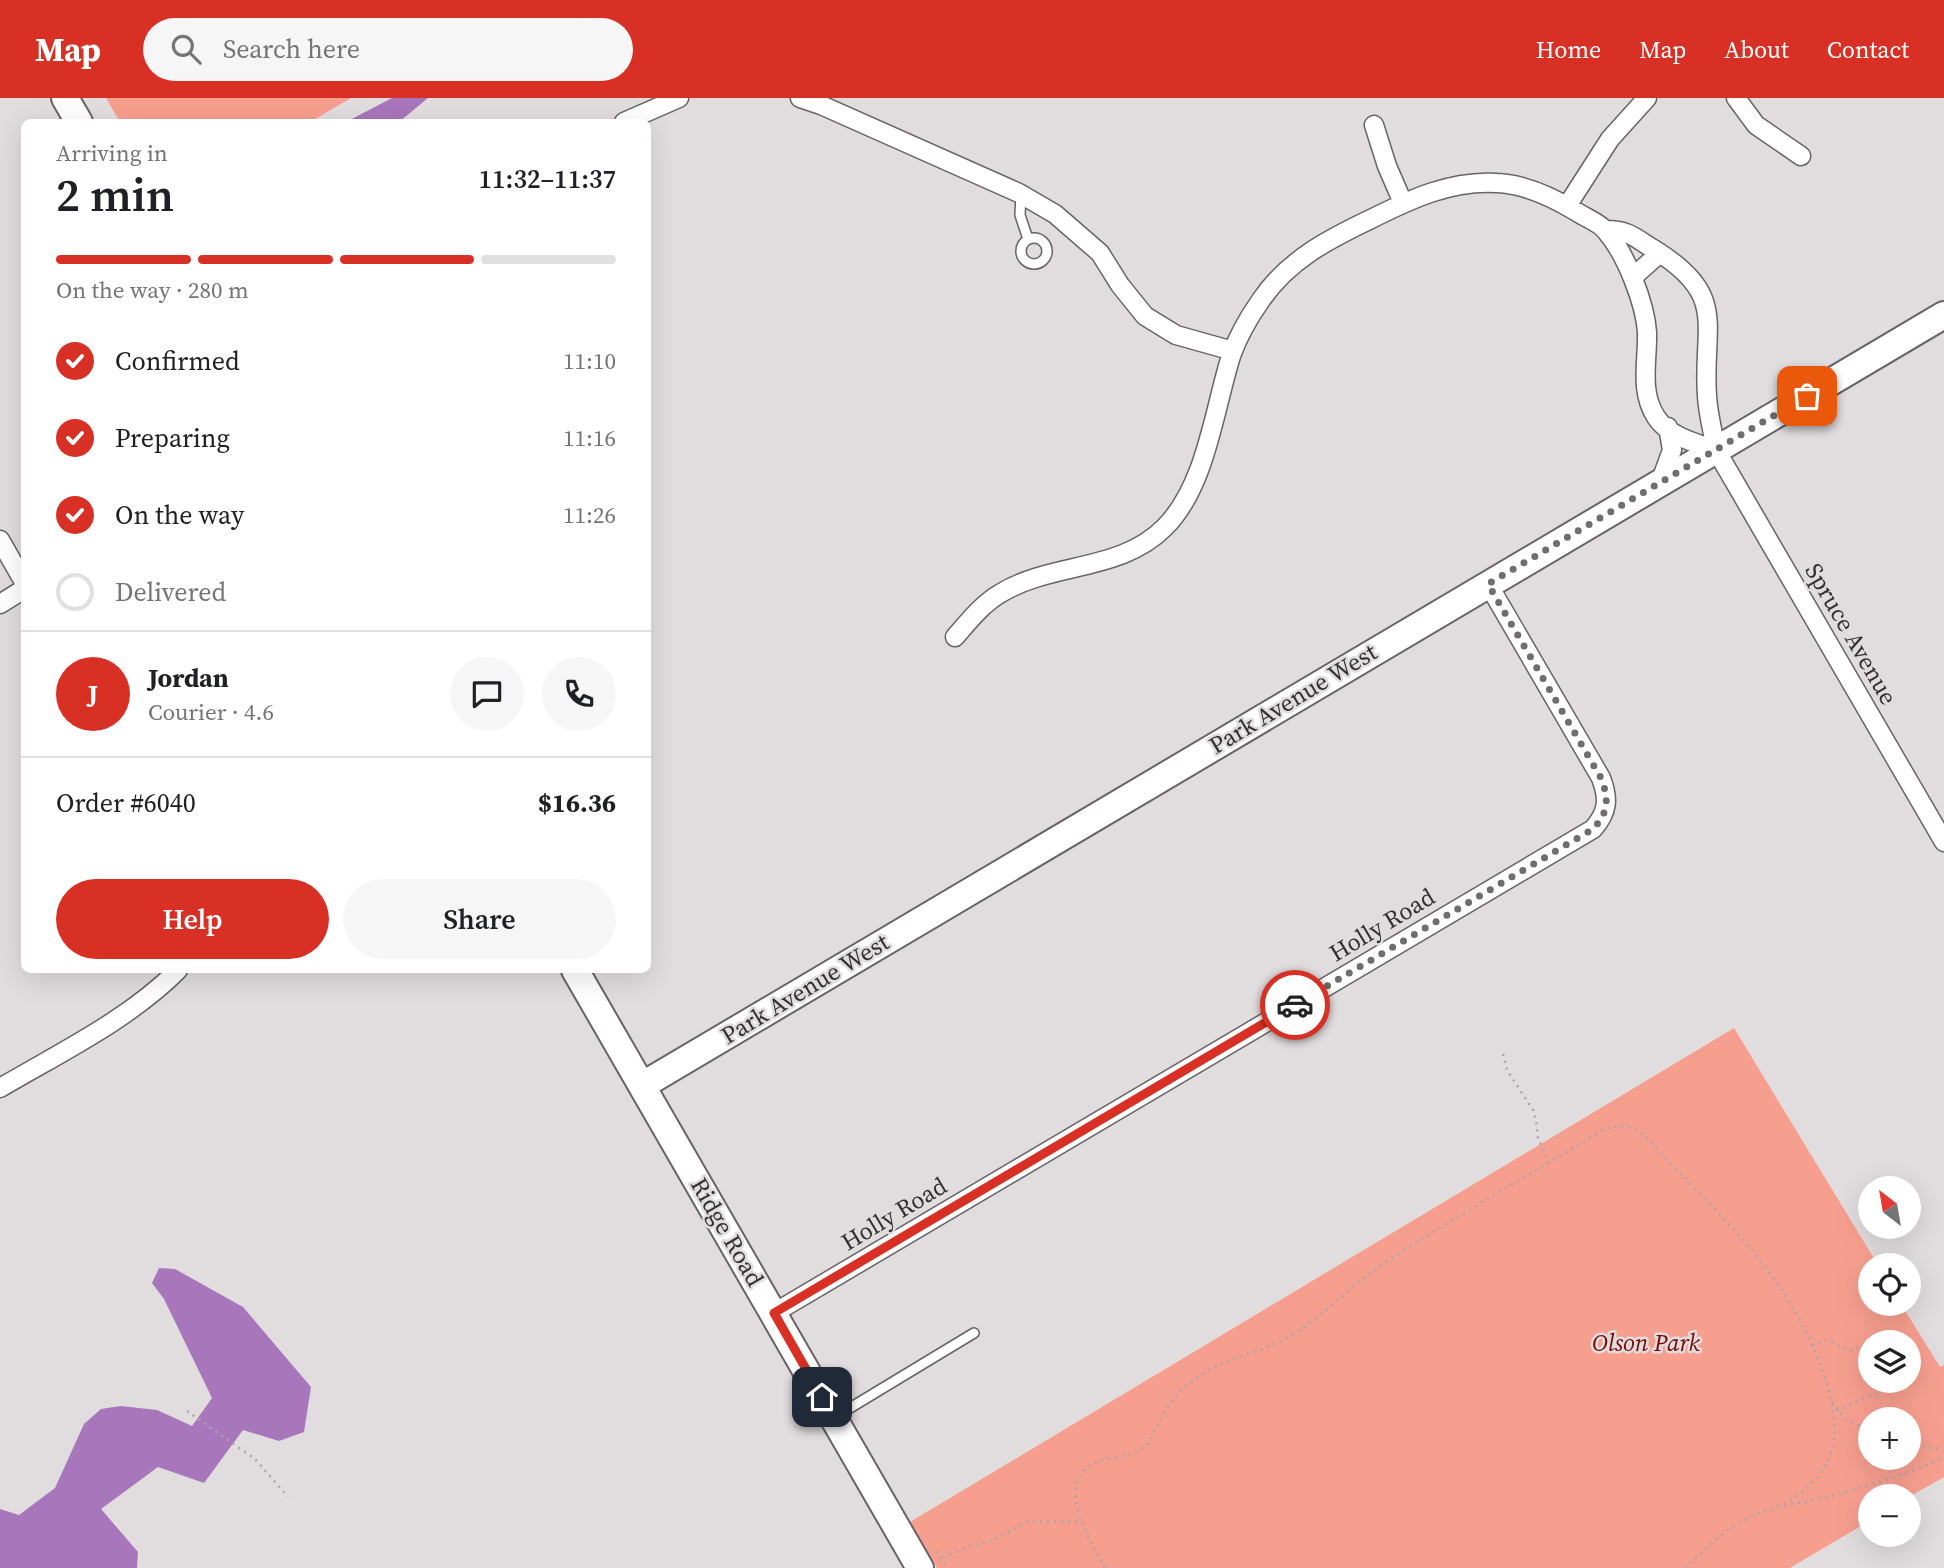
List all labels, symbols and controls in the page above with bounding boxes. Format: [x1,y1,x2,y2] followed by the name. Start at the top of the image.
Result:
[143,18,633,81] search box
[35,27,101,72] text: Map
[167,30,205,68] icon: search
[223,31,360,67] text: Search here
[1536,33,1601,66] text: Home
[1639,33,1686,66] text: Map
[1724,33,1789,66] text: About
[1827,33,1909,66] text: Contact
[56,137,168,169] text: Arriving in
[479,161,616,197] text: 11:32–11:37
[56,163,174,226] text: 2 min
[56,274,249,306] text: On the way · 280 m
[56,342,94,380] icon: check
[115,343,240,379] text: Confirmed
[563,345,616,377] text: 11:10
[1777,366,1837,426] pin
[1788,377,1826,415] icon: bag
[56,419,94,457] icon: check
[115,420,230,456] text: Preparing
[563,422,616,454] text: 11:16
[56,496,94,534] icon: check
[115,497,244,533] text: On the way
[563,499,616,531] text: 11:26
[1798,557,1905,711] street label: Spruce Avenue
[115,574,226,610] text: Delivered
[1203,635,1383,762] street label: Park Avenue West
[450,657,524,731] button: chat
[542,657,616,731] button: phone
[148,660,229,696] text: Jordan
[88,676,98,712] text: J
[148,696,274,728] text: Courier · 4.6
[56,785,196,821] text: Order #6040
[538,785,616,821] text: $16.36
[56,879,329,959] button: Help
[343,879,616,959] button: Share
[1323,880,1441,969] street label: Holly Road
[715,925,895,1052] street label: Park Avenue West
[1260,970,1330,1040] courier
[1276,986,1314,1024] icon: car
[835,1169,953,1258] street label: Holly Road
[683,1171,772,1293] street label: Ridge Road
[1858,1176,1922,1239] north arrow
[1858,1176,1921,1547] map controls
[1858,1253,1921,1316] button: locate
[1592,1326,1701,1359] park label: Olson Park
[1858,1330,1921,1393] button: layers
[792,1367,852,1427] pin
[803,1378,841,1416] icon: home
[1858,1407,1921,1470] button: +
[1858,1484,1921,1547] button: −

